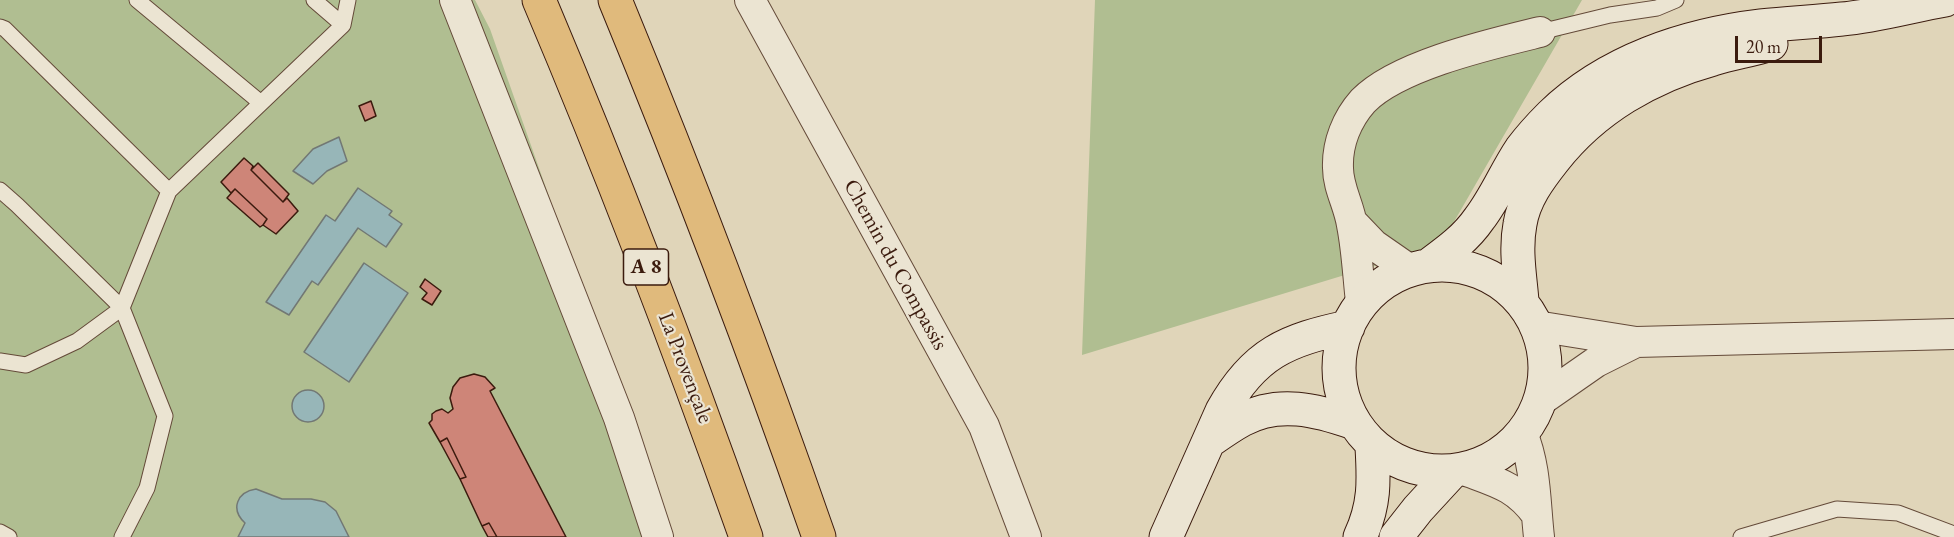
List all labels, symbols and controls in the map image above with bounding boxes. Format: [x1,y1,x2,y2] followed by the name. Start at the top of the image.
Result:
[1738,24,1825,62] scale bar
[1746,35,1781,58] text: 20 m
[837,175,953,355] street label: Chemin du Compassis
[624,249,668,285] road number: A 8
[652,309,718,427] street label: La Provençale

